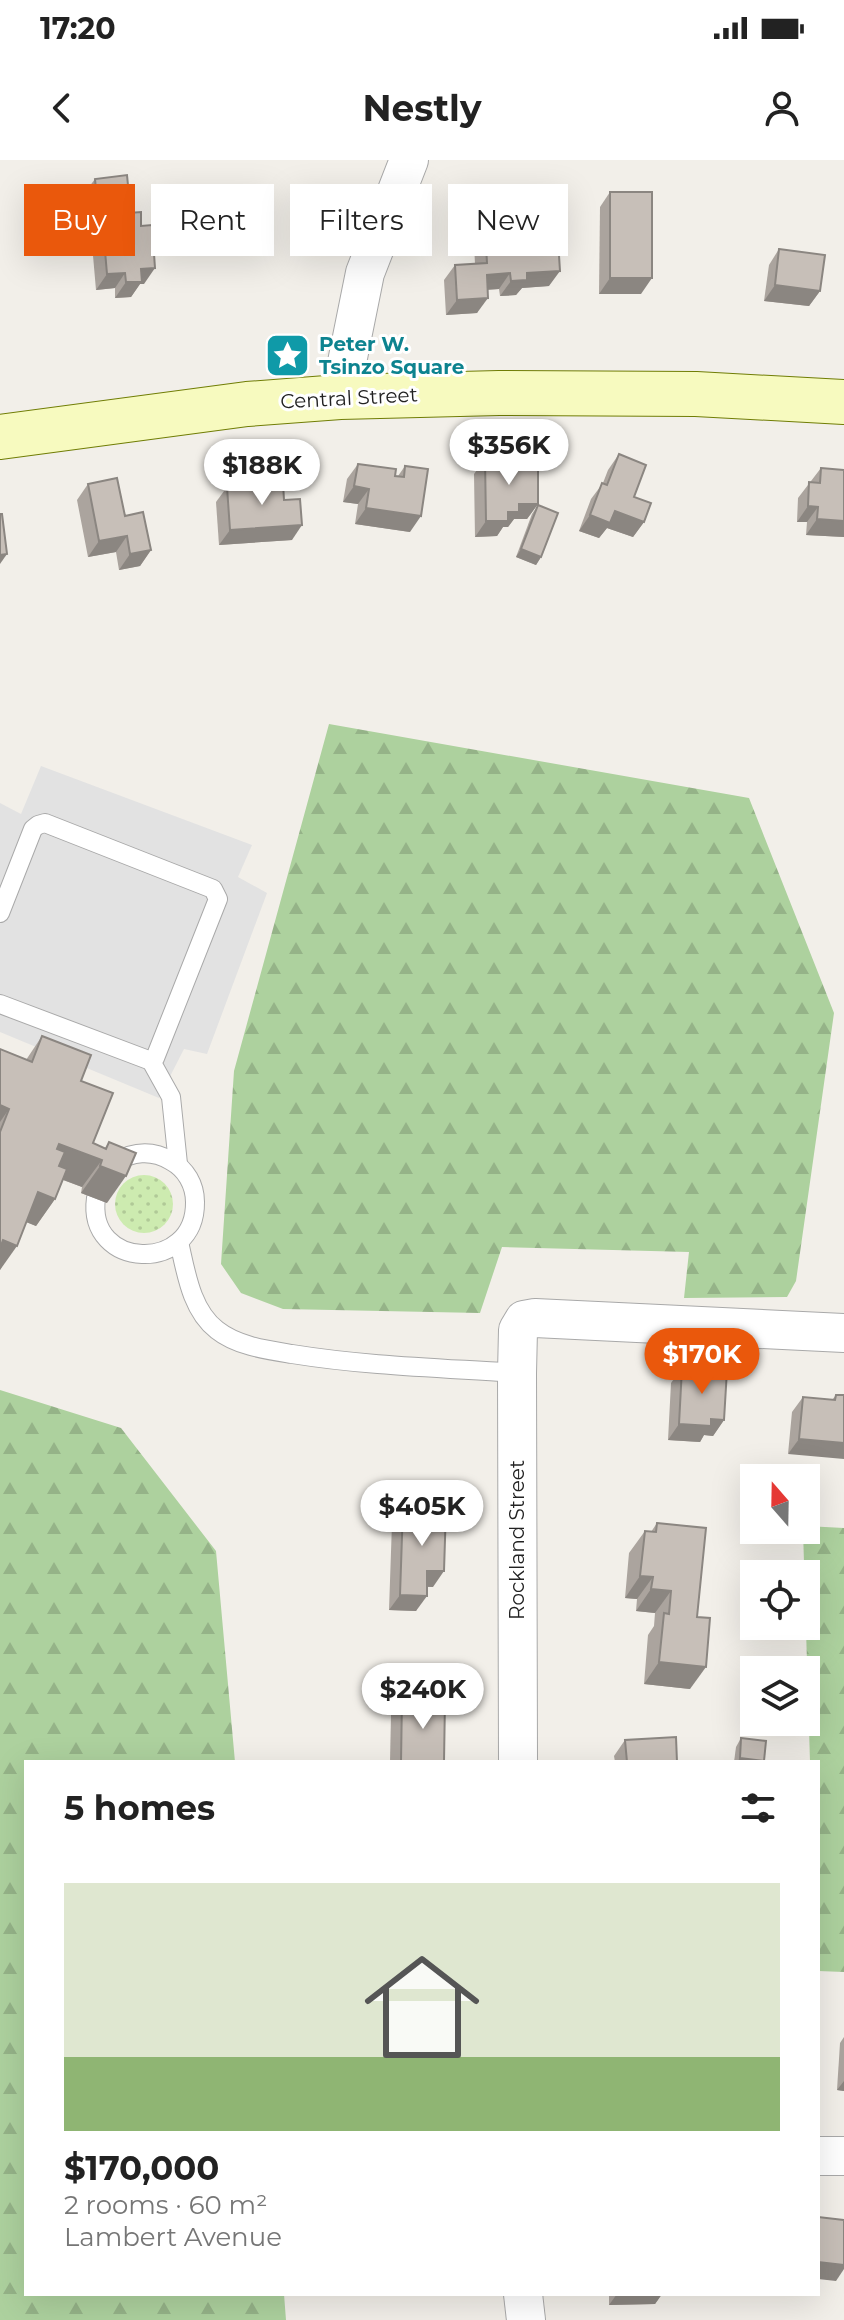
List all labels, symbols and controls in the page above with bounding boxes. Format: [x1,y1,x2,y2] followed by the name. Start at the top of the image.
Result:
[40,10,116,47] text: 17:20
[40,86,84,130] icon: back
[363,86,481,130] text: Nestly
[760,86,804,130] icon: person
[24,184,135,256] chip: Buy
[151,184,274,256] chip: Rent
[290,184,432,256] chip: Filters
[448,184,568,256] chip: New
[264,332,312,380] place icon: Peter W. Tsinzo Square
[319,332,464,379] place label: Peter W. Tsinzo Square
[280,382,418,414] street label: Central Street
[453,419,565,487] pin: $356K
[468,429,550,461] text: $356K
[206,439,318,507] pin: $188K
[222,449,302,481] text: $188K
[646,1328,758,1396] pin: $170K
[662,1338,742,1370] text: $170K
[505,1460,529,1620] street label: Rockland Street
[740,1464,820,1544] north arrow
[740,1464,820,1736] map controls
[366,1480,478,1548] pin: $405K
[378,1490,466,1522] text: $405K
[740,1560,820,1640] button: locate
[740,1656,820,1736] button: layers
[367,1663,479,1731] pin: $240K
[380,1673,466,1705] text: $240K
[736,1786,780,1830] icon: filters
[64,1787,215,1829] text: 5 homes
[350,1935,494,2079] icon: home
[64,2147,219,2189] text: $170,000
[64,2189,267,2221] text: 2 rooms · 60 m²
[64,2221,282,2253] text: Lambert Avenue

